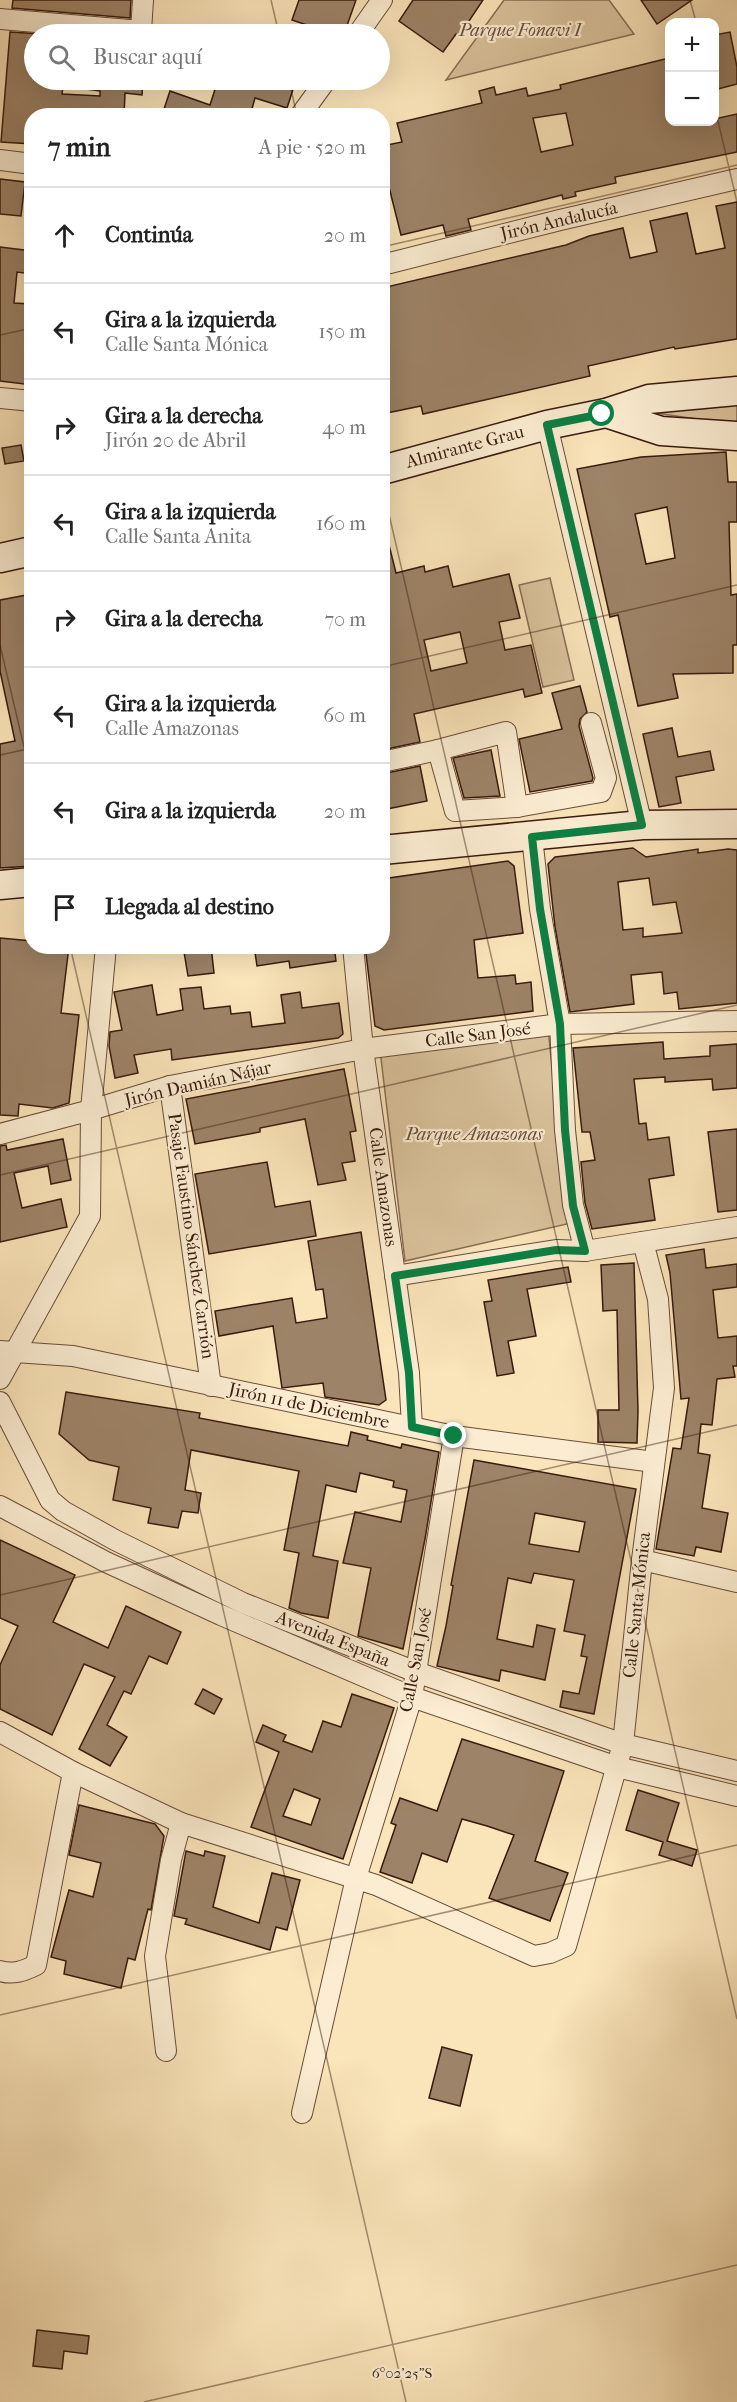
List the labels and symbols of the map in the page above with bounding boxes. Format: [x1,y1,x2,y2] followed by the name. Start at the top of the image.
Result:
[458,20,583,41] park label: Parque Fonavi I
[497,197,620,245] street label: Jirón Andalucía
[588,400,614,426] route start
[403,421,526,473] street label: Almirante Grau
[424,1018,532,1052] street label: Calle San José
[121,1057,274,1112] street label: Jirón Damián Nájar
[163,1112,219,1361] street label: Pasaje Faustino Sánchez Carrión
[404,1124,543,1145] park label: Parque Amazonas
[364,1126,402,1248] street label: Calle Amazonas
[225,1378,391,1433] street label: Jirón 11 de Diciembre
[440,1422,466,1448] route end
[619,1530,655,1679] street label: Calle Santa Mónica
[272,1606,394,1672] street label: Avenida España
[396,1606,436,1714] street label: Calle San José
[372,2364,433,2382] text: 6°02'25"S

